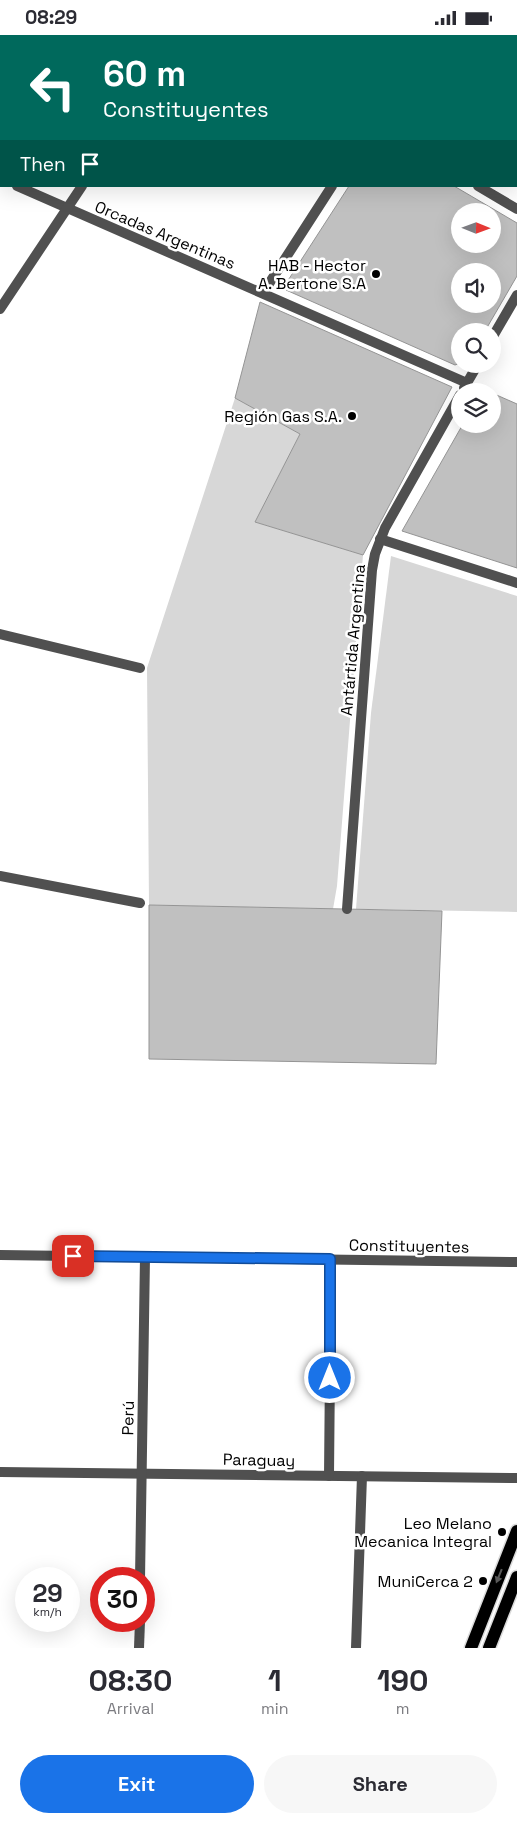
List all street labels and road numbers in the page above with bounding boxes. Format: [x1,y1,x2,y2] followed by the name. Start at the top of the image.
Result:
[92,196,238,274] street label: Orcadas Argentinas
[336,563,370,717] street label: Antártida Argentina
[349,1234,469,1258] street label: Constituyentes
[117,1400,139,1436] street label: Perú
[223,1449,295,1471] street label: Paraguay

